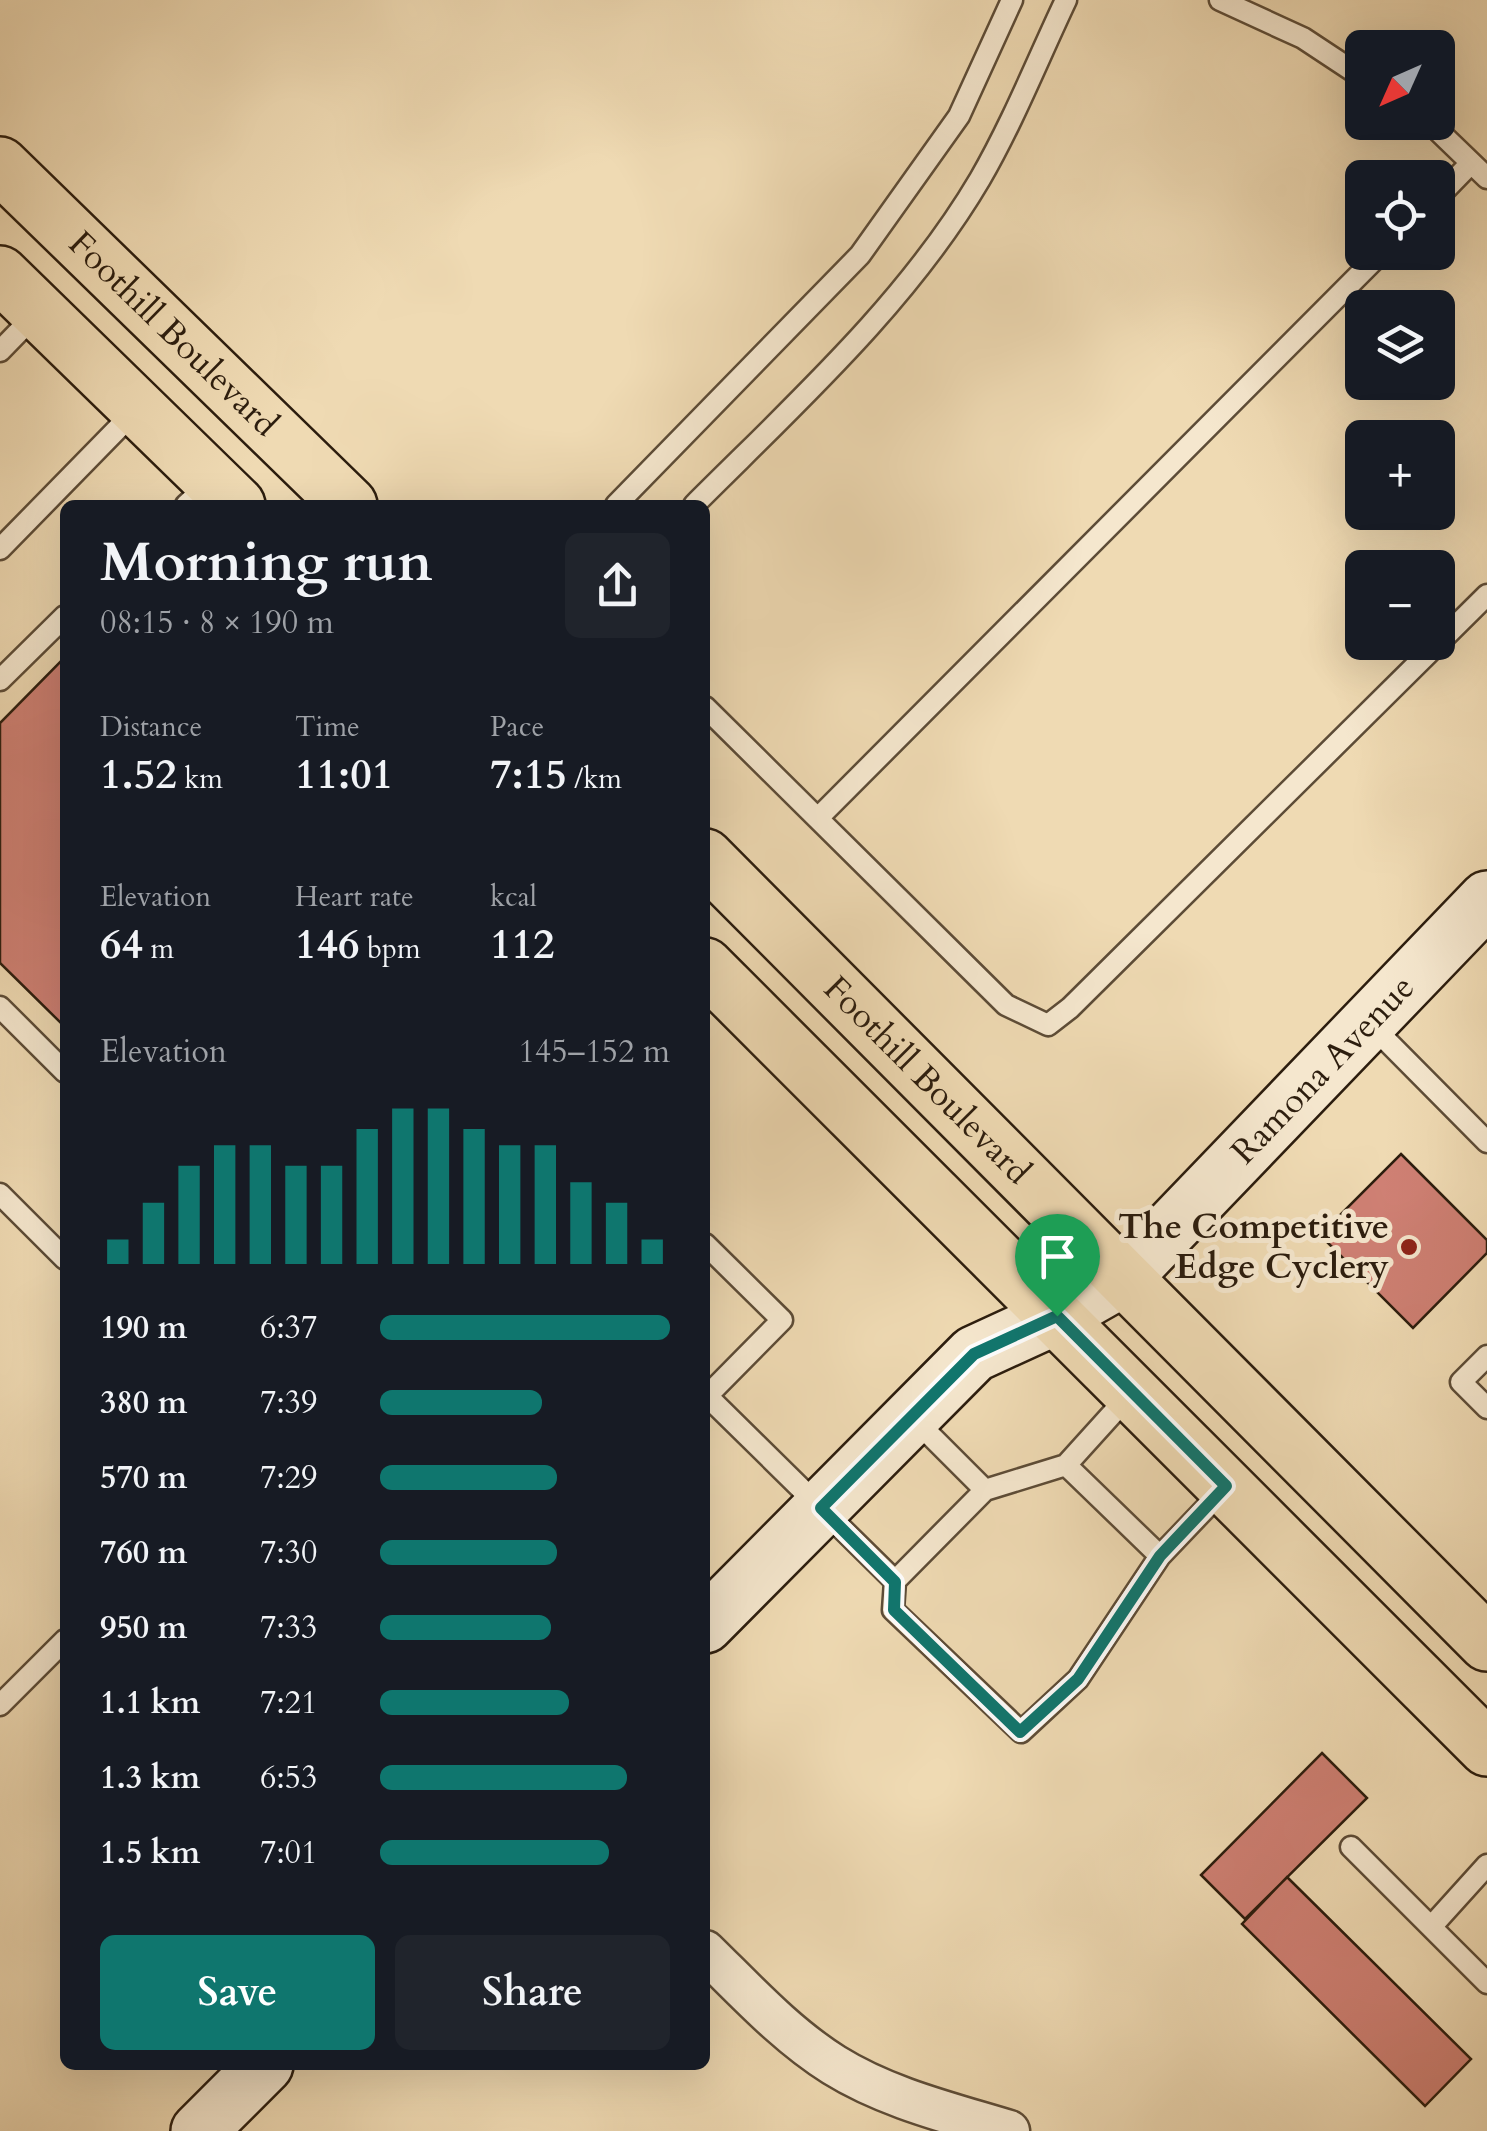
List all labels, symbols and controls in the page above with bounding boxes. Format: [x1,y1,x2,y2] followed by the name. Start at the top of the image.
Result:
[1345,30,1455,140] north arrow
[1345,30,1455,660] map controls
[1345,160,1455,270] button: locate
[58,220,289,448] street label: Foothill Boulevard
[1345,290,1455,400] button: layers
[1345,420,1455,530] button: +
[100,526,433,600] text: Morning run
[565,533,670,638] button: share
[1345,550,1455,660] button: −
[100,601,334,645] text: 08:15 · 8 × 190 m
[100,708,202,746] text: Distance
[295,708,360,746] text: Time
[490,708,544,746] text: Pace
[100,746,177,803] text: 1.52
[295,746,393,803] text: 11:01
[490,746,567,803] text: 7:15
[177,760,223,798] text: km
[567,760,622,798] text: /km
[100,878,211,916] text: Elevation
[295,878,414,916] text: Heart rate
[490,878,537,916] text: kcal
[100,916,143,973] text: 64
[295,916,360,973] text: 146
[490,916,555,973] text: 112
[143,930,174,968] text: m
[360,930,421,968] text: bpm
[1220,964,1425,1175] street label: Ramona Avenue
[813,965,1042,1195] street label: Foothill Boulevard
[100,1030,227,1074] text: Elevation
[518,1030,670,1074] text: 145–152 m
[1118,1203,1389,1291] place label: The Competitive Edge Cyclery
[1015,1214,1100,1317] pin
[1030,1229,1085,1284] icon: arrive
[1398,1236,1420,1258] marker: The Competitive Edge Cyclery
[100,1306,187,1350] text: 190 m
[260,1306,317,1350] text: 6:37
[100,1381,187,1425] text: 380 m
[260,1381,317,1425] text: 7:39
[100,1456,187,1500] text: 570 m
[260,1456,317,1500] text: 7:29
[100,1531,187,1575] text: 760 m
[260,1531,317,1575] text: 7:30
[100,1606,187,1650] text: 950 m
[260,1606,317,1650] text: 7:33
[100,1681,200,1725] text: 1.1 km
[260,1681,317,1725] text: 7:21
[100,1756,200,1800] text: 1.3 km
[260,1756,317,1800] text: 6:53
[100,1831,200,1875] text: 1.5 km
[260,1831,317,1875] text: 7:01
[100,1935,375,2050] button: Save
[395,1935,670,2050] button: Share

